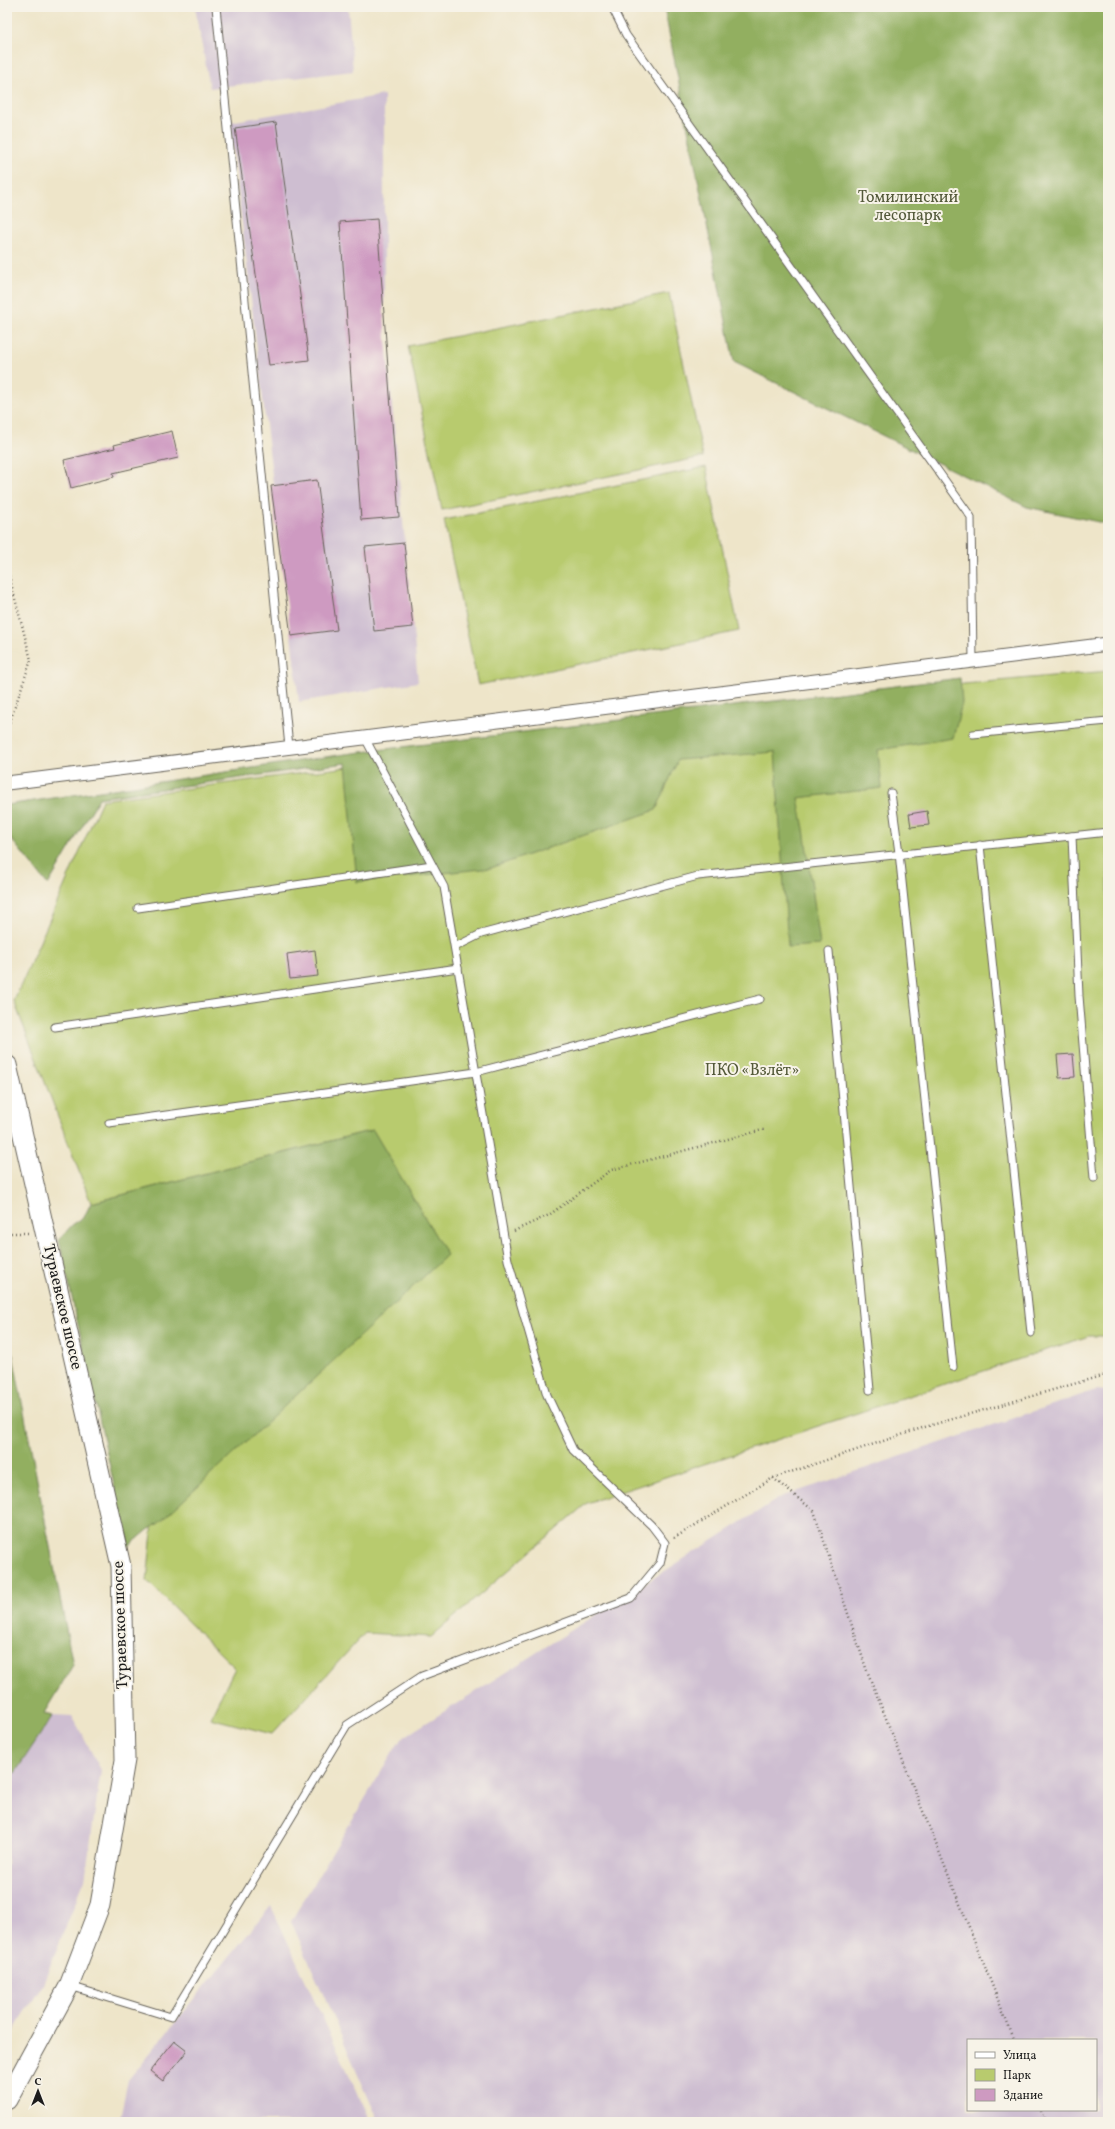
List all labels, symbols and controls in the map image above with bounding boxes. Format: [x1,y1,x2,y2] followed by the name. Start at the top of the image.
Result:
[858,187,959,227] park label: Томилинский лесопарк
[705,1060,799,1082] park label: ПКО «Взлёт»
[37,1242,87,1372] street label: Тураевское шоссе
[108,1560,134,1690] street label: Тураевское шоссе
[967,2039,1097,2111] legend
[1003,2048,1036,2064] text: Улица
[1003,2068,1031,2084] text: Парк
[18,2071,58,2111] north arrow
[34,2075,42,2090] text: С
[1003,2088,1043,2104] text: Здание

